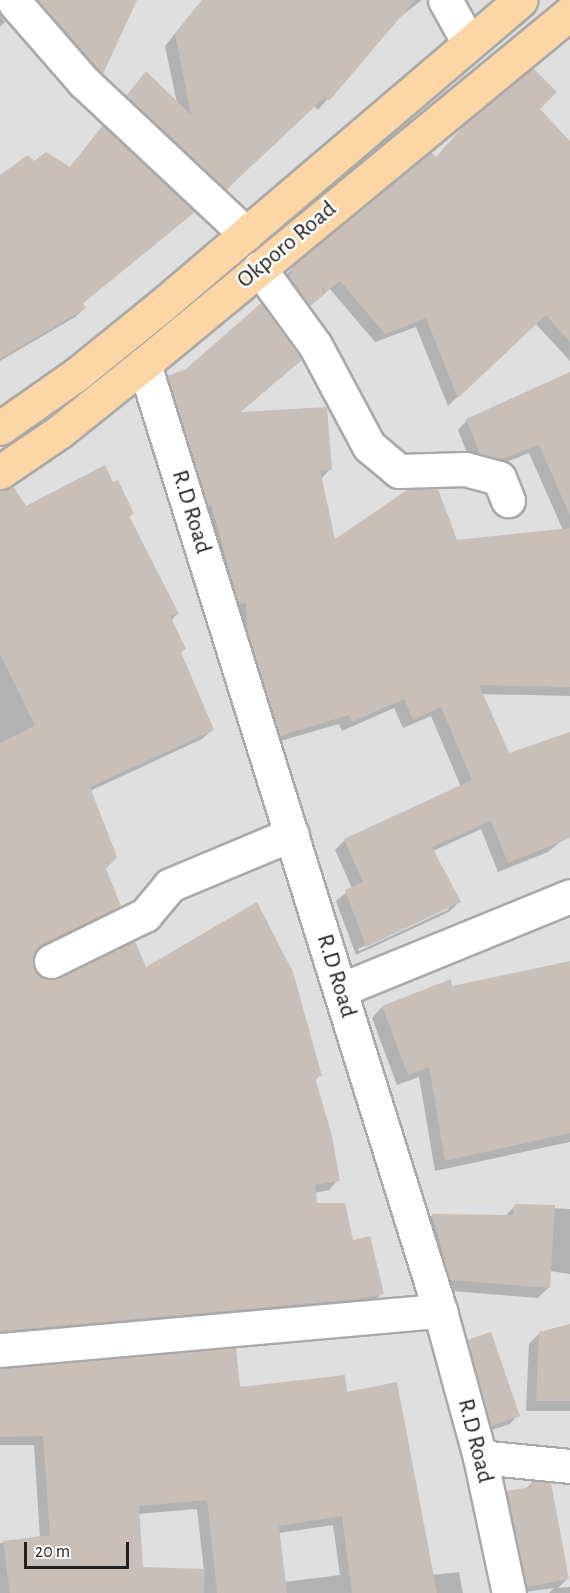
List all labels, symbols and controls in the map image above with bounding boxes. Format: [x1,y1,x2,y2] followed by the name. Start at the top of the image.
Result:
[231,195,343,295] street label: Okporo Road
[165,467,217,557] street label: R.D Road
[310,931,362,1021] street label: R.D Road
[451,1396,499,1486] street label: R.D Road
[27,1530,132,1568] scale bar
[35,1543,70,1561] text: 20 m

